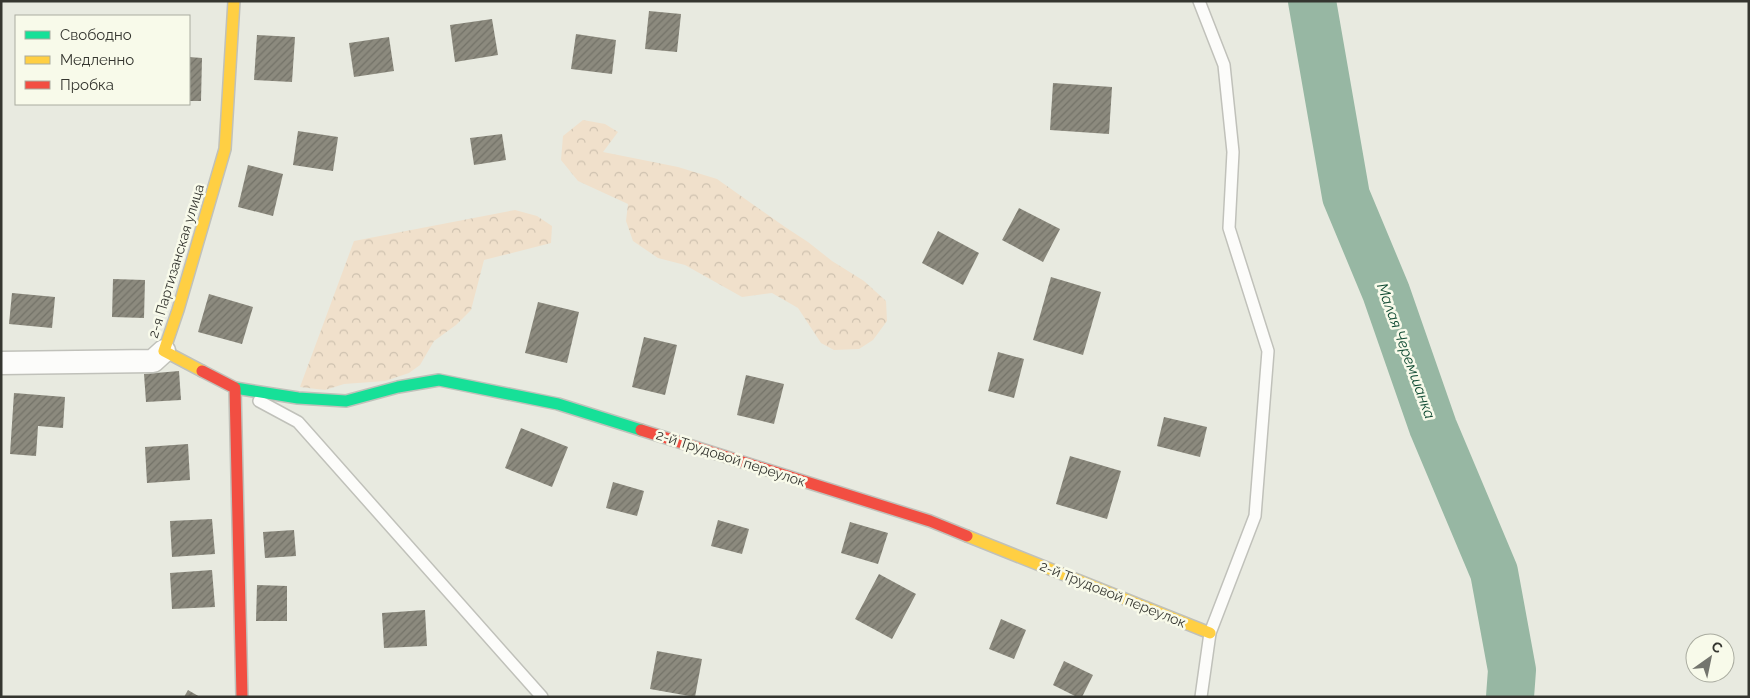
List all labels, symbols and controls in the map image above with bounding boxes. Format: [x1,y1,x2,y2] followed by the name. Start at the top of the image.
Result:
[15,15,190,105] legend
[60,26,132,44] text: Свободно
[60,51,134,69] text: Медленно
[60,76,114,94] text: Пробка
[145,182,207,340] street label: 2-я Партизанская улица
[1373,281,1439,421] water label: Малая Черемшанка
[654,426,808,490] street label: 2-й Трудовой переулок
[1038,557,1188,631] street label: 2-й Трудовой переулок
[1685,633,1735,683] north arrow
[1709,638,1726,657] text: С

